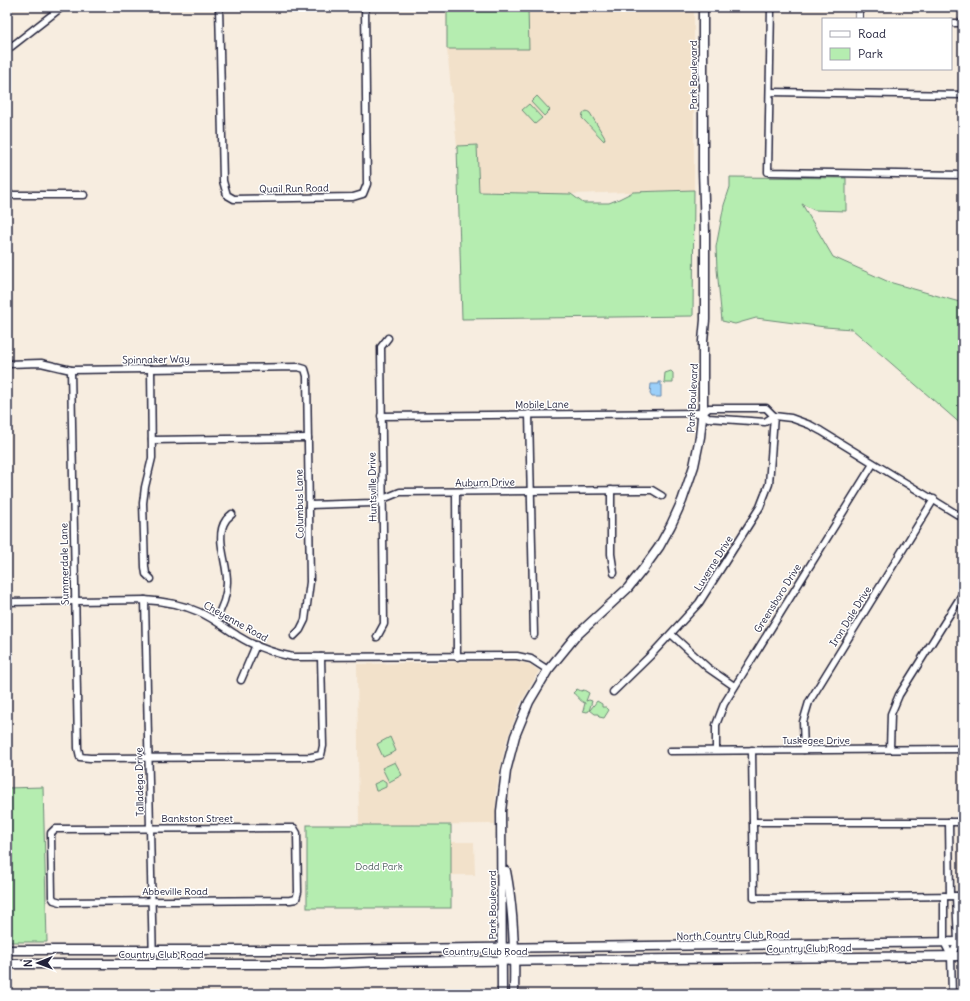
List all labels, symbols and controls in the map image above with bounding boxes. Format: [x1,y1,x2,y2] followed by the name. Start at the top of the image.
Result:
[822,18,952,70] legend
[858,26,886,41] text: Road
[687,40,700,110] street label: Park Boulevard
[858,46,883,61] text: Park
[259,181,329,196] street label: Quail Run Road
[122,352,190,367] street label: Spinnaker Way
[684,363,701,433] street label: Park Boulevard
[515,398,569,411] street label: Mobile Lane
[365,452,380,522] street label: Huntsville Drive
[292,469,307,539] street label: Columbus Lane
[455,475,515,490] street label: Auburn Drive
[57,523,72,605] street label: Summerdale Lane
[691,533,736,593] street label: Luverne Drive
[751,561,804,635] street label: Greensboro Drive
[827,584,874,649] street label: Iron Dale Drive
[201,598,270,645] street label: Cheyenne Road
[782,734,850,747] street label: Tuskegee Drive
[132,747,147,817] street label: Talladega Drive
[161,812,233,825] street label: Bankston Street
[355,860,403,873] park label: Dodd Park
[486,870,499,940] street label: Park Boulevard
[142,885,208,898] street label: Abbeville Road
[676,928,790,943] street label: North Country Club Road
[766,941,852,956] street label: Country Club Road
[18,943,58,983] north arrow
[442,945,528,958] street label: Country Club Road
[118,948,204,961] street label: Country Club Road
[21,959,35,967] text: N

